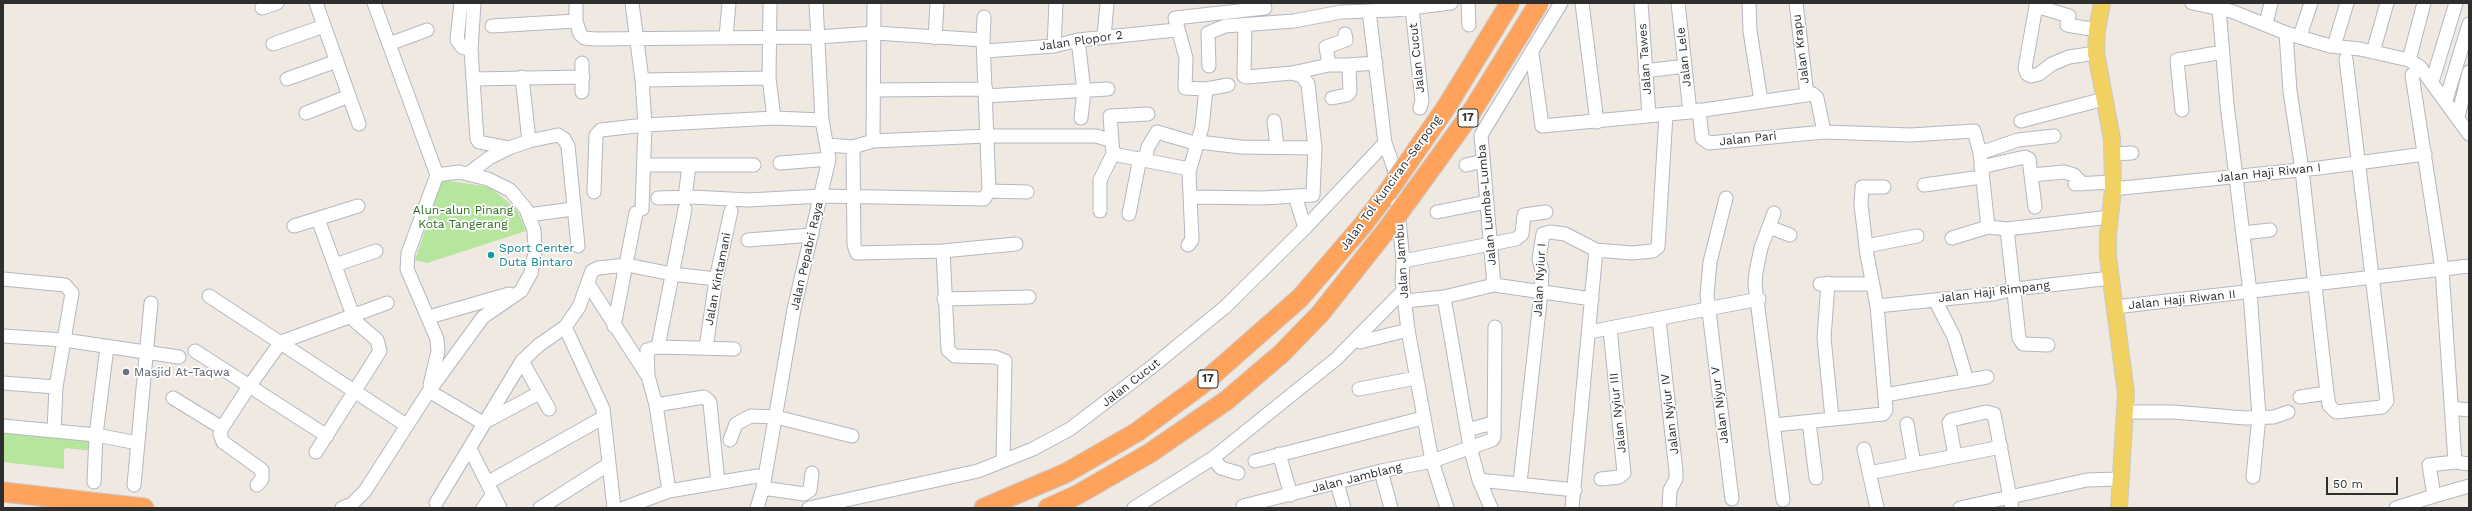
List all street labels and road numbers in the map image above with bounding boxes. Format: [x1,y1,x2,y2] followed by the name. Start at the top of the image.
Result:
[1790,14,1812,84] street label: Jalan Krapu
[1406,22,1428,94] street label: Jalan Cucut
[1635,23,1655,95] street label: Jalan Tawes
[1674,26,1694,88] street label: Jalan Lele
[1038,28,1124,54] street label: Jalan Plopor 2
[1458,109,1478,127] road number: 17
[1337,113,1445,253] street label: Jalan Tol Kunciran–Serpong
[1719,129,1777,149] street label: Jalan Pari
[1475,144,1499,266] street label: Jalan Lumba-Lumba
[2216,160,2322,186] street label: Jalan Haji Riwan I
[788,200,826,312] street label: Jalan Pepabri Raya
[1392,223,1412,299] street label: Jalan Jambu
[702,231,734,327] street label: Jalan Kintamani
[1531,243,1549,317] street label: Jalan Nyiur I
[1938,278,2050,306] street label: Jalan Haji Rimpang
[2128,287,2236,313] street label: Jalan Haji Riwan II
[1099,356,1163,410] street label: Jalan Cucut
[1708,366,1732,444] street label: Jalan Niyur V
[1198,370,1218,388] road number: 17
[1607,372,1629,454] street label: Jalan Nyiur III
[1658,373,1682,455] street label: Jalan Nyiur IV
[1311,460,1403,496] street label: Jalan Jamblang

